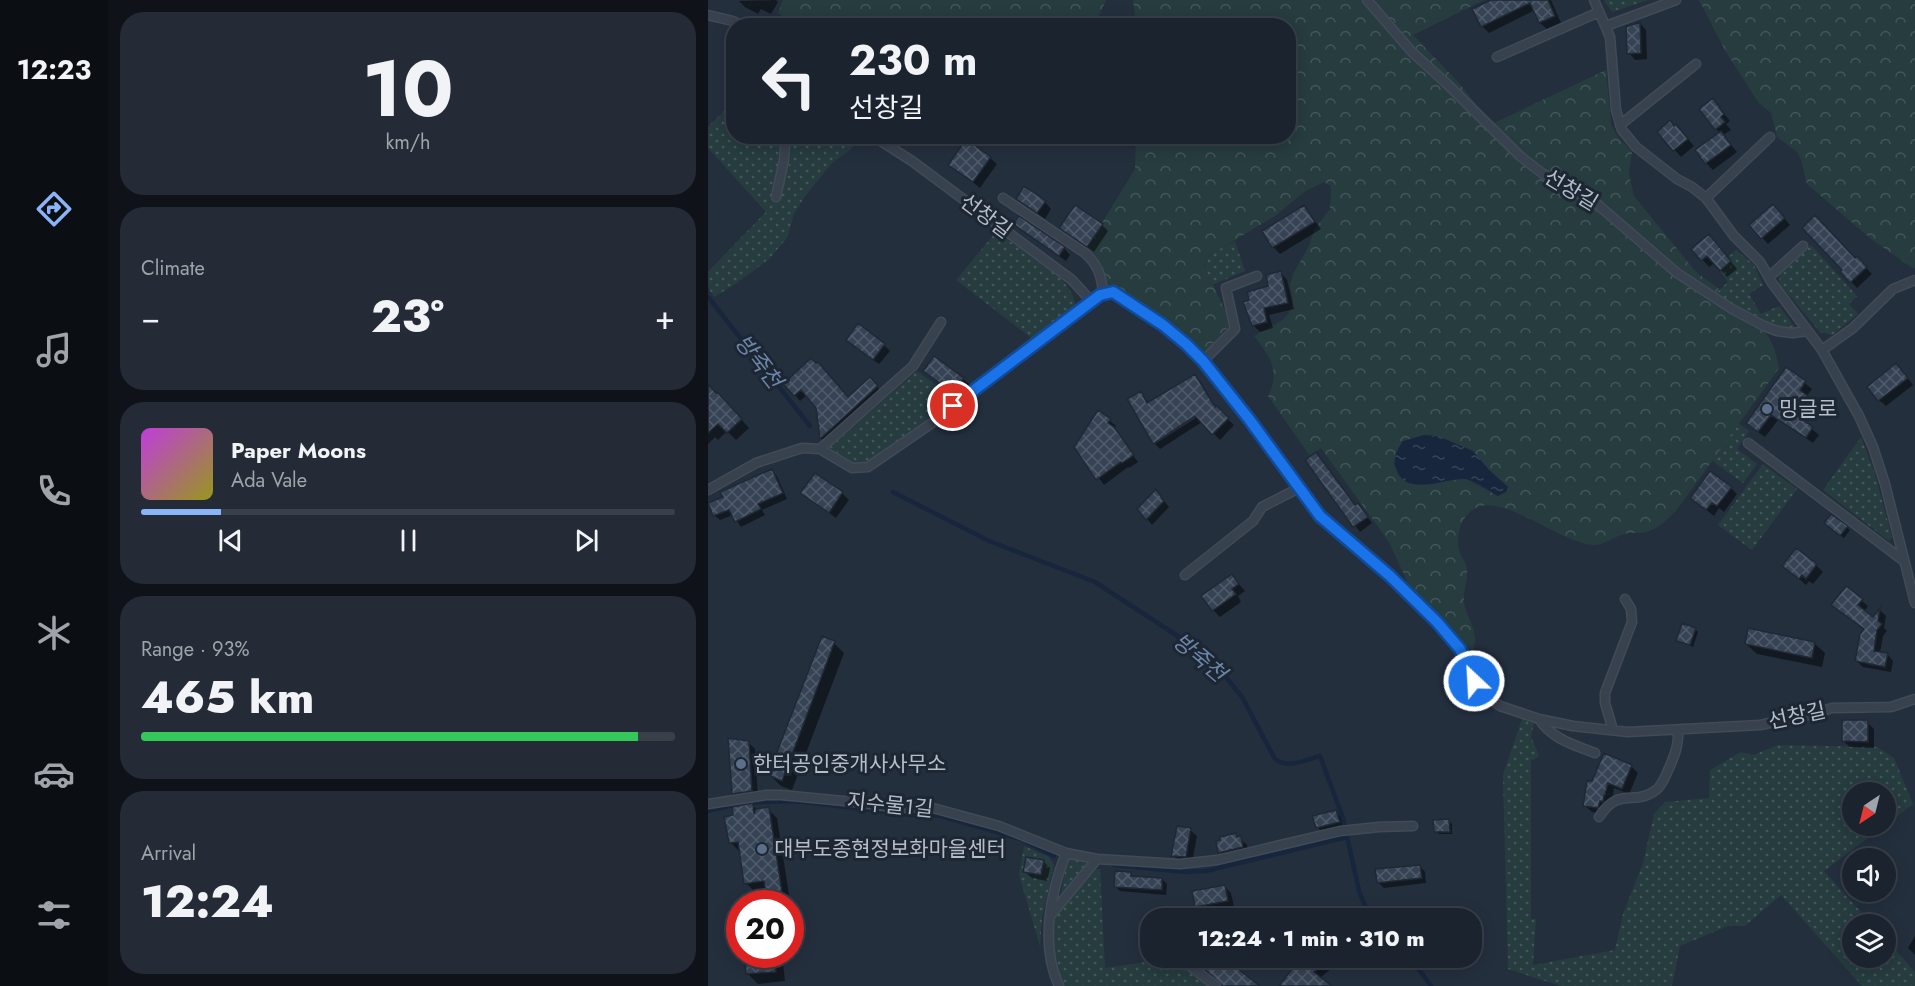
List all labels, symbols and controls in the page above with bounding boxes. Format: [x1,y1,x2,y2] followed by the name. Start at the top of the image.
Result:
[849,30,977,91] text: 230 m
[362,33,454,145] text: 10
[750,42,828,120] icon: left
[17,50,91,89] text: 12:23
[849,88,924,127] text: 선창길
[385,128,431,157] text: km/h
[1538,162,1604,218] street label: 선창길
[954,187,1018,245] street label: 선창길
[33,188,75,230] icon: directions
[141,254,205,283] text: Climate
[371,284,444,349] text: 23°
[141,294,160,341] text: −
[655,294,675,341] text: +
[728,327,792,397] water label: 방죽천
[33,329,75,371] icon: music
[927,380,978,431] pin
[936,389,969,422] icon: arrive
[1779,394,1837,424] place label: 밍글로
[1760,402,1774,416] marker: 밍글로
[231,434,366,466] text: Paper Moons
[231,466,307,495] text: Ada Vale
[33,470,75,512] icon: phone
[214,524,247,557] icon: previous
[392,524,425,557] icon: pause
[570,524,603,557] icon: next
[33,612,75,654] icon: climate
[1166,625,1236,691] water label: 방죽천
[141,635,249,664] text: Range · 93%
[1442,649,1506,713] position arrow
[141,665,314,730] text: 465 km
[1766,695,1828,737] street label: 선창길
[753,749,946,779] place label: 한터공인중개사사무소
[33,753,75,795] icon: car
[734,757,748,771] marker: 한터공인중개사사무소
[1842,782,1896,836] north arrow
[1842,782,1896,968] map controls
[845,786,935,824] street label: 지수물1길
[774,834,1006,864] place label: 대부도종현정보화마을센터
[141,839,196,868] text: Arrival
[755,842,769,856] marker: 대부도종현정보화마을센터
[1842,848,1896,902] button: sound
[141,869,274,934] text: 12:24
[726,890,804,968] speed limit sign: 20
[33,894,75,936] icon: filters
[1842,914,1896,968] button: layers
[1197,922,1425,954] text: 12:24 · 1 min · 310 m

